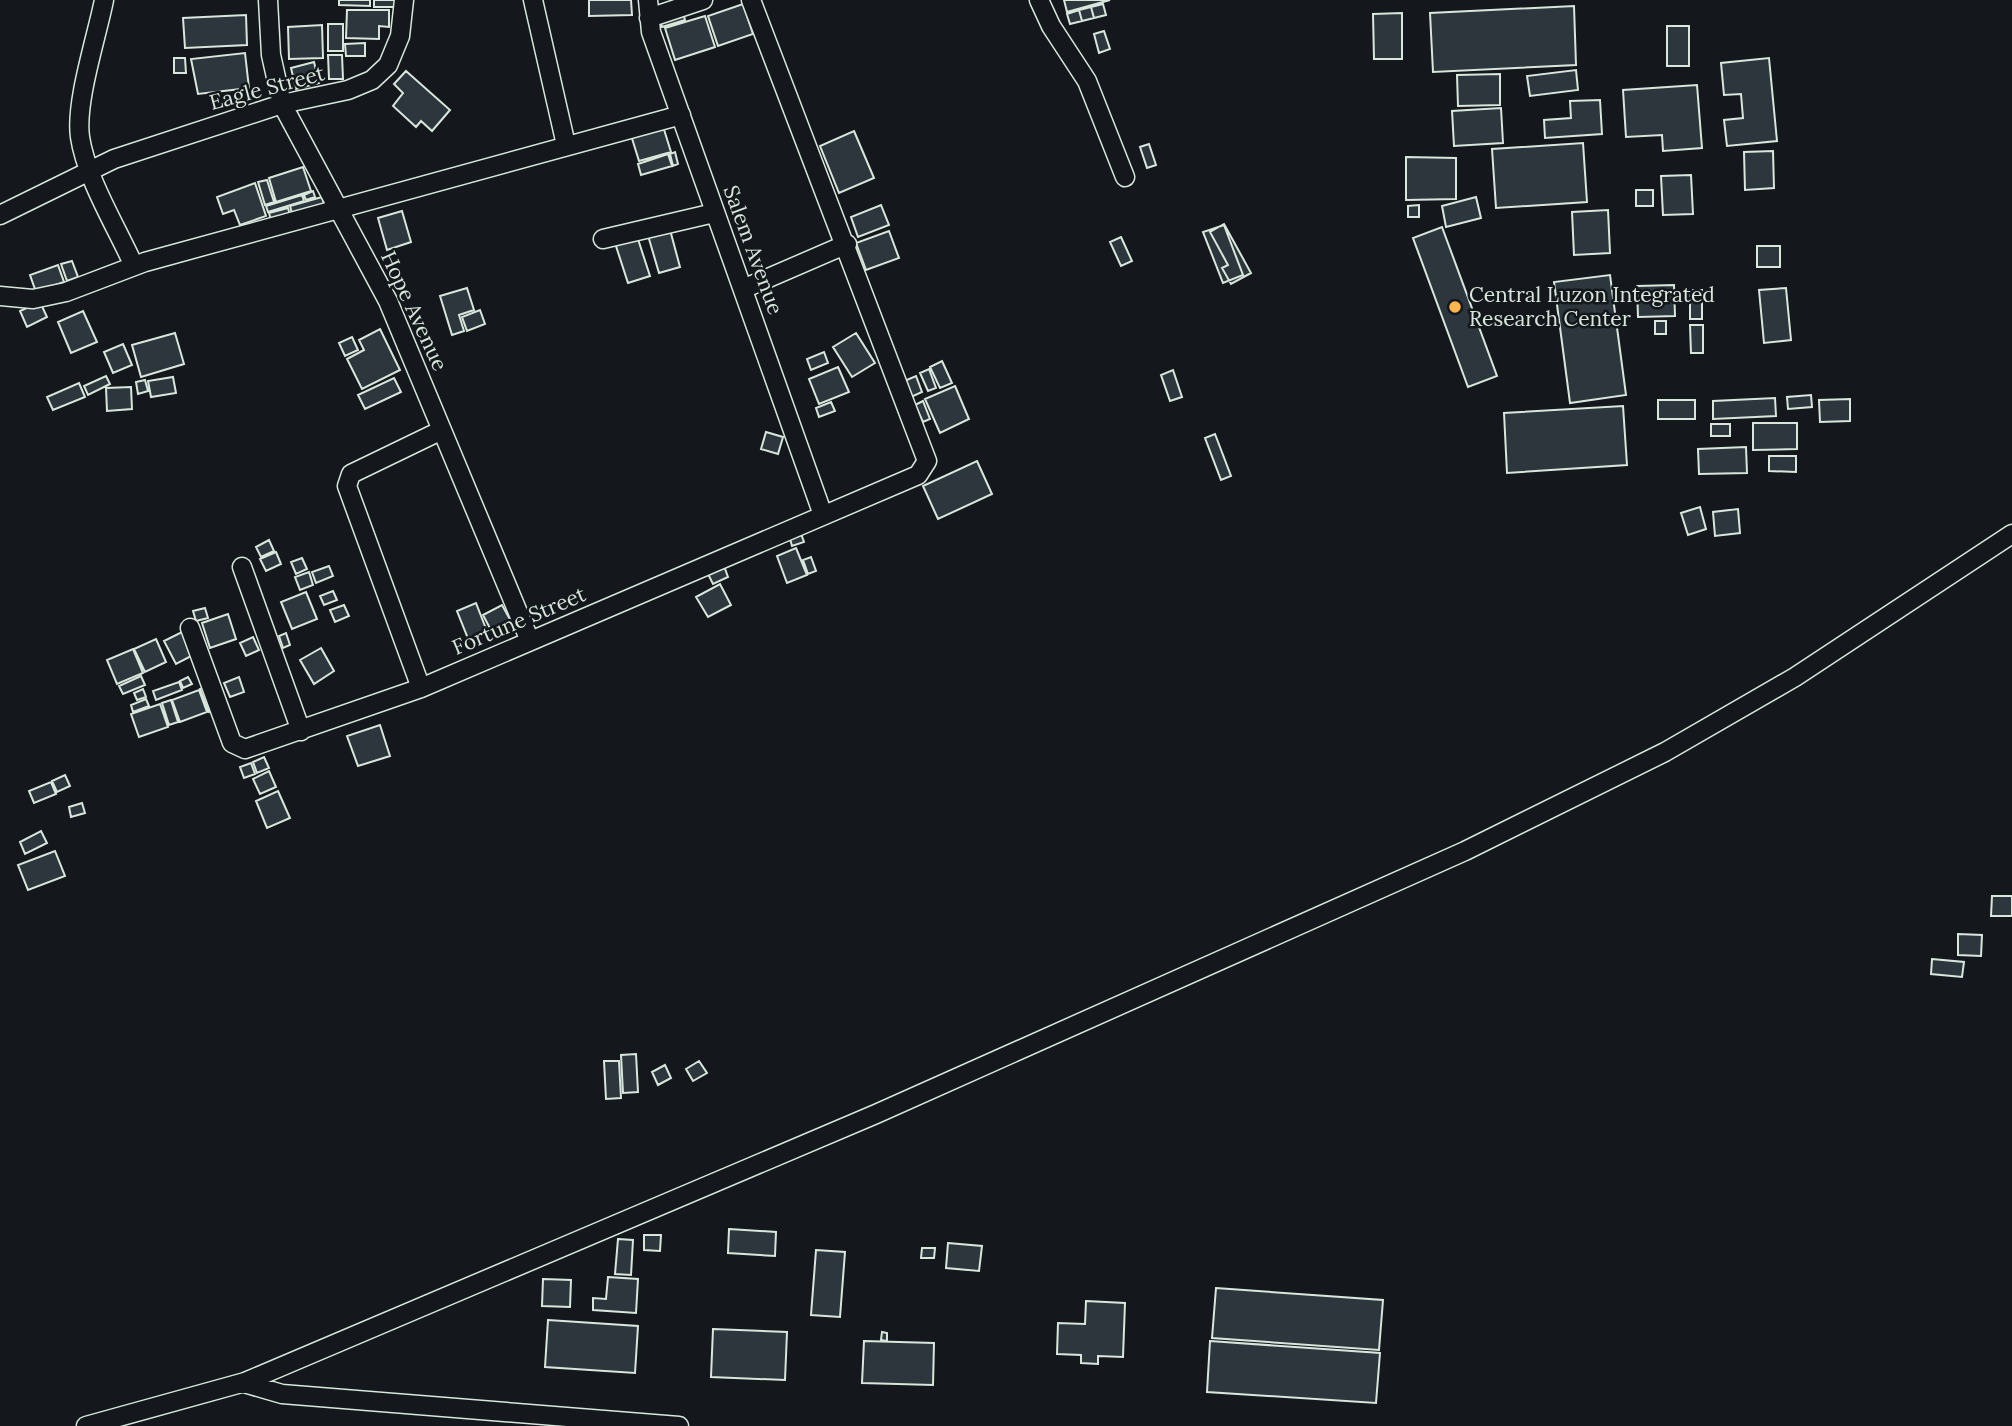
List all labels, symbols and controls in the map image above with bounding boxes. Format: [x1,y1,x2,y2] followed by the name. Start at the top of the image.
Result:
[206,59,328,116] street label: Eagle Street
[718,182,789,318] street label: Salem Avenue
[375,247,454,375] street label: Hope Avenue
[1469,281,1715,332] place label: Central Luzon Integrated Research Center
[1447,299,1463,315] marker: Central Luzon Integrated Research Center
[448,580,590,661] street label: Fortune Street

